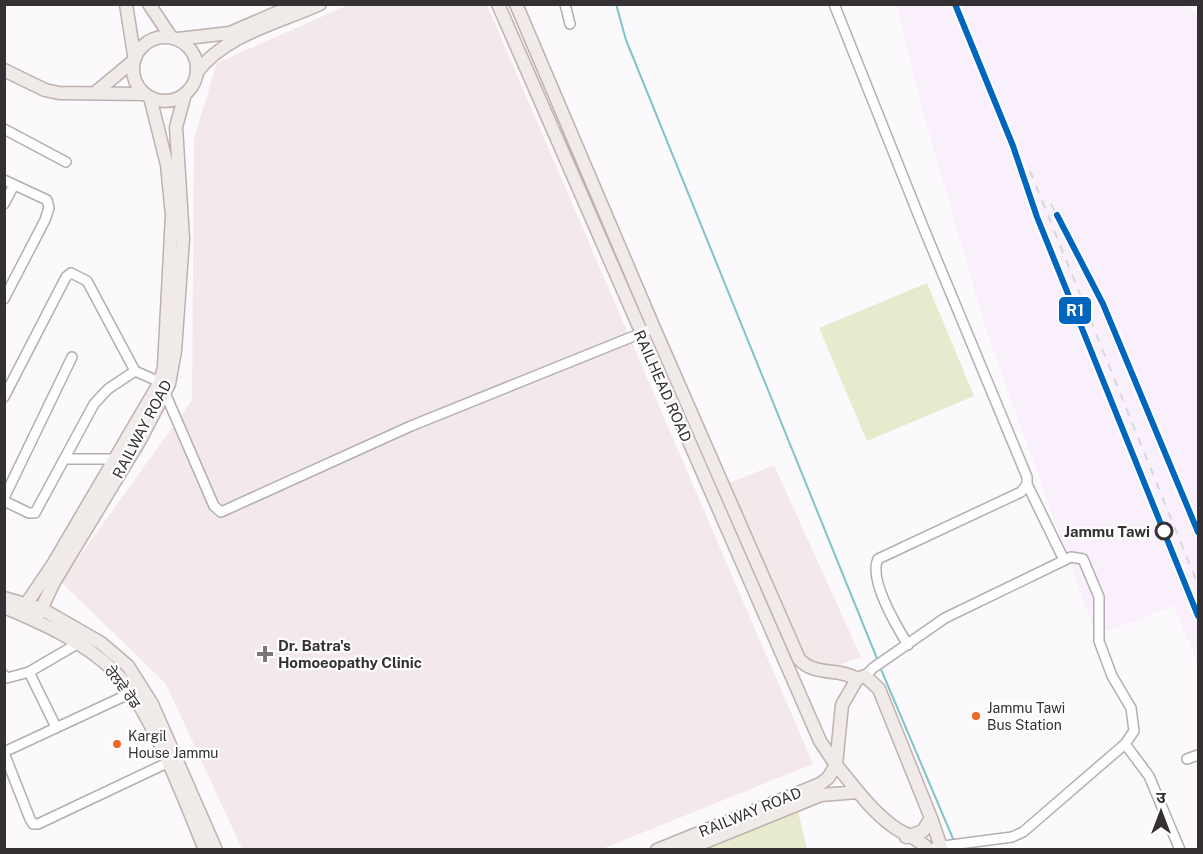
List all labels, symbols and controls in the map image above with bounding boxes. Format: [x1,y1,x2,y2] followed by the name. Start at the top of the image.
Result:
[1058,296,1092,325] line badge: R1
[1066,301,1084,320] text: R1
[631,327,695,445] street label: RAILHEAD ROAD
[109,377,175,481] street label: RAILWAY ROAD
[1155,522,1173,540] marker: Jammu Tawi
[1064,523,1150,540] place label: Jammu Tawi
[278,637,422,671] place label: Dr. Batra's Homoeopathy Clinic
[256,645,274,663] marker: Dr. Batra's Homoeopathy Clinic
[101,662,145,712] street label: ਰੇਲਵੇ ਰੋਡ
[987,700,1065,733] place label: Jammu Tawi Bus Station
[970,710,982,722] marker: Jammu Tawi Bus Station
[128,728,219,761] place label: Kargil House Jammu
[111,738,123,750] marker: Kargil House Jammu
[1131,782,1191,842] north arrow
[696,784,804,840] street label: RAILWAY ROAD
[1156,788,1166,807] text: उ

